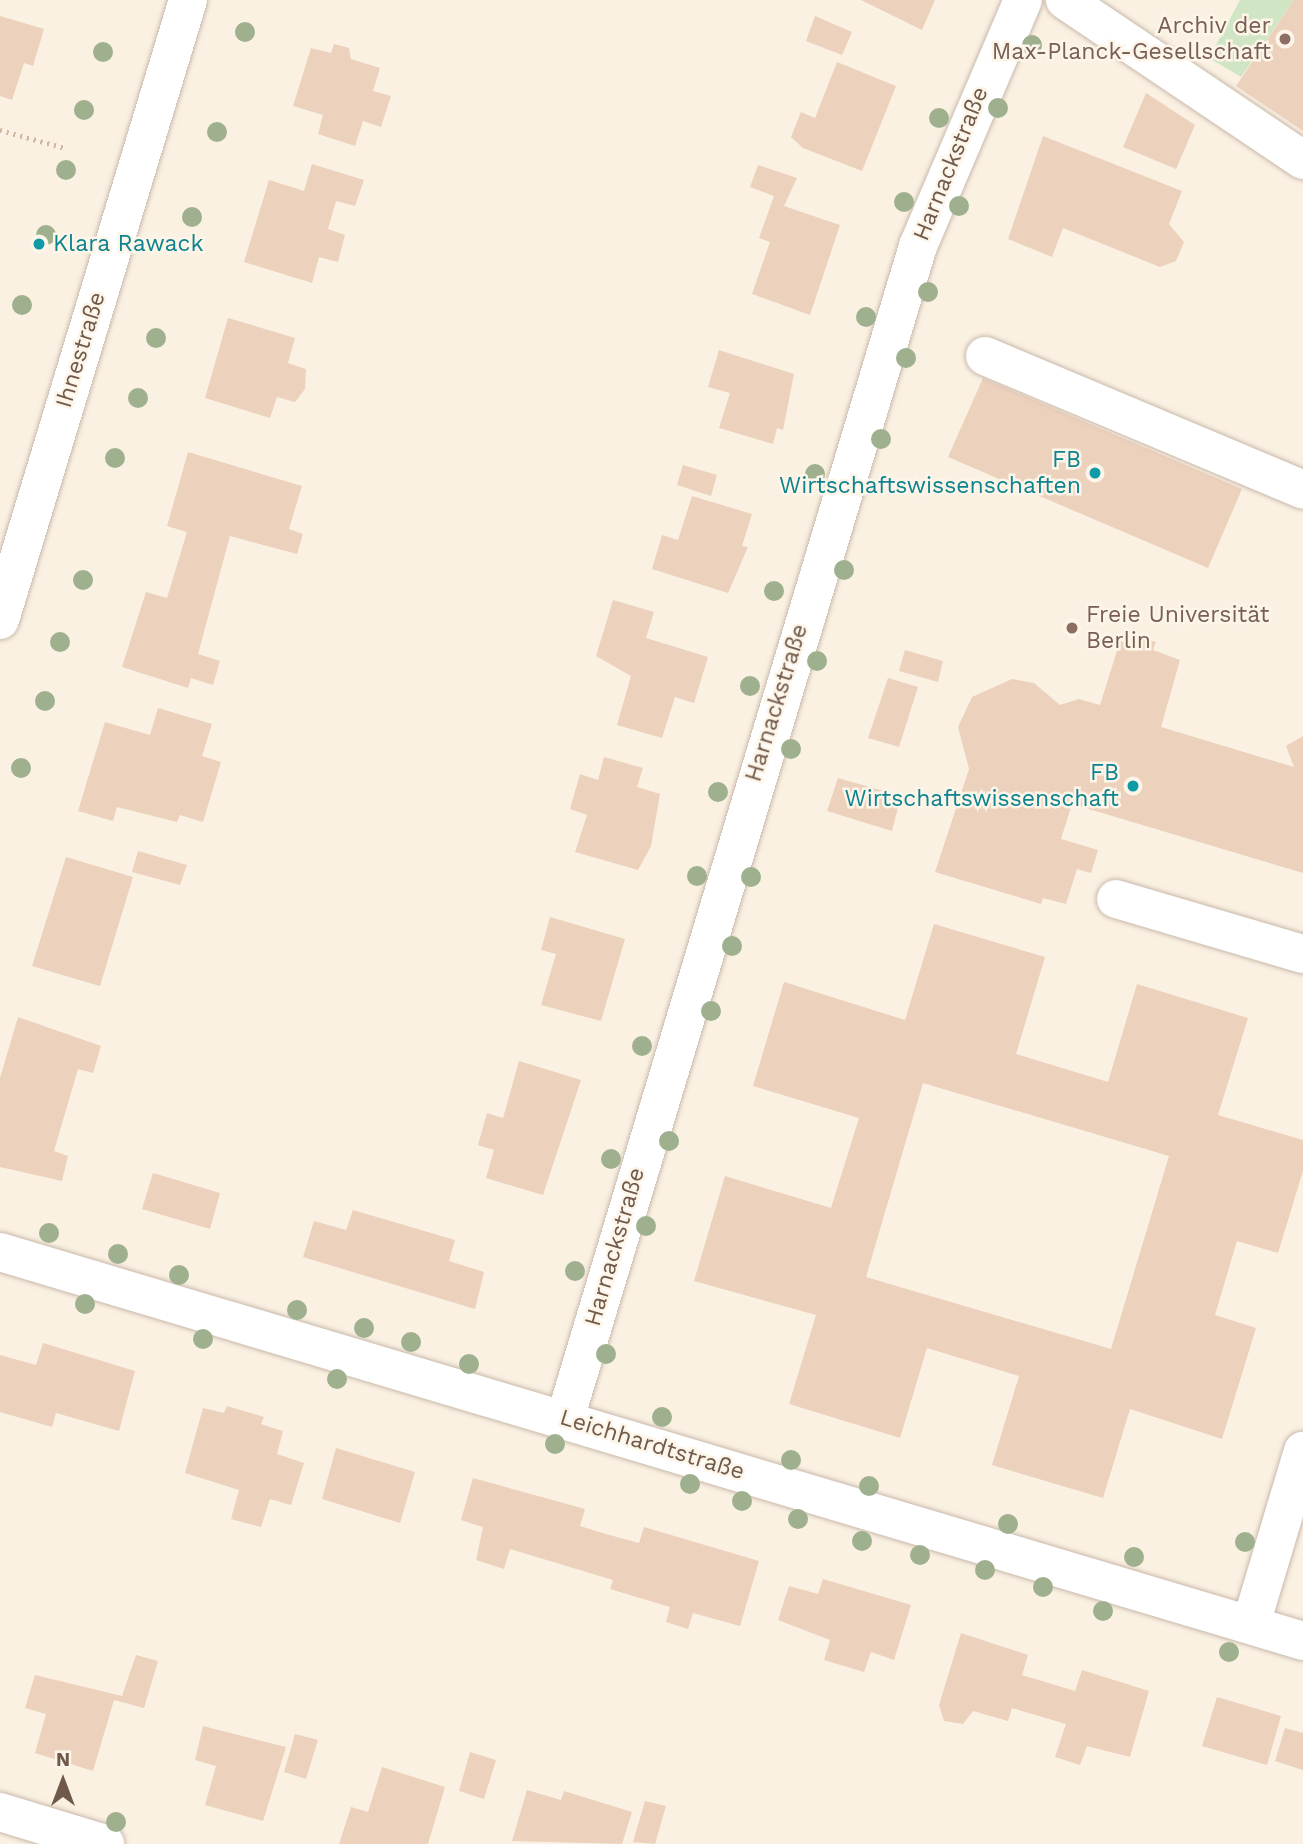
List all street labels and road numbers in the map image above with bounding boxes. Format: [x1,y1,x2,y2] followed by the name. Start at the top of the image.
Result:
[908,83,994,245] street label: Harnackstraße
[50,289,112,411] street label: Ihnestraße
[740,621,814,785] street label: Harnackstraße
[579,1165,651,1329] street label: Harnackstraße
[556,1404,748,1486] street label: Leichhardtstraße

